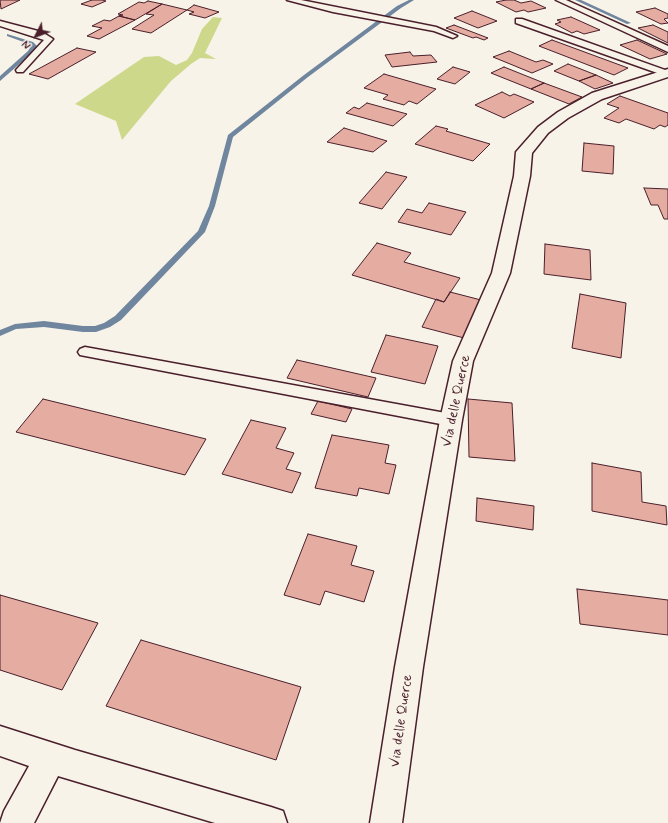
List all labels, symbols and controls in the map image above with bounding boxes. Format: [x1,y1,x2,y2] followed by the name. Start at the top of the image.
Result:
[16,16,56,56] north arrow
[19,37,35,51] text: N
[439,353,475,449] street label: Via delle Querce
[387,673,417,769] street label: Via delle Querce

